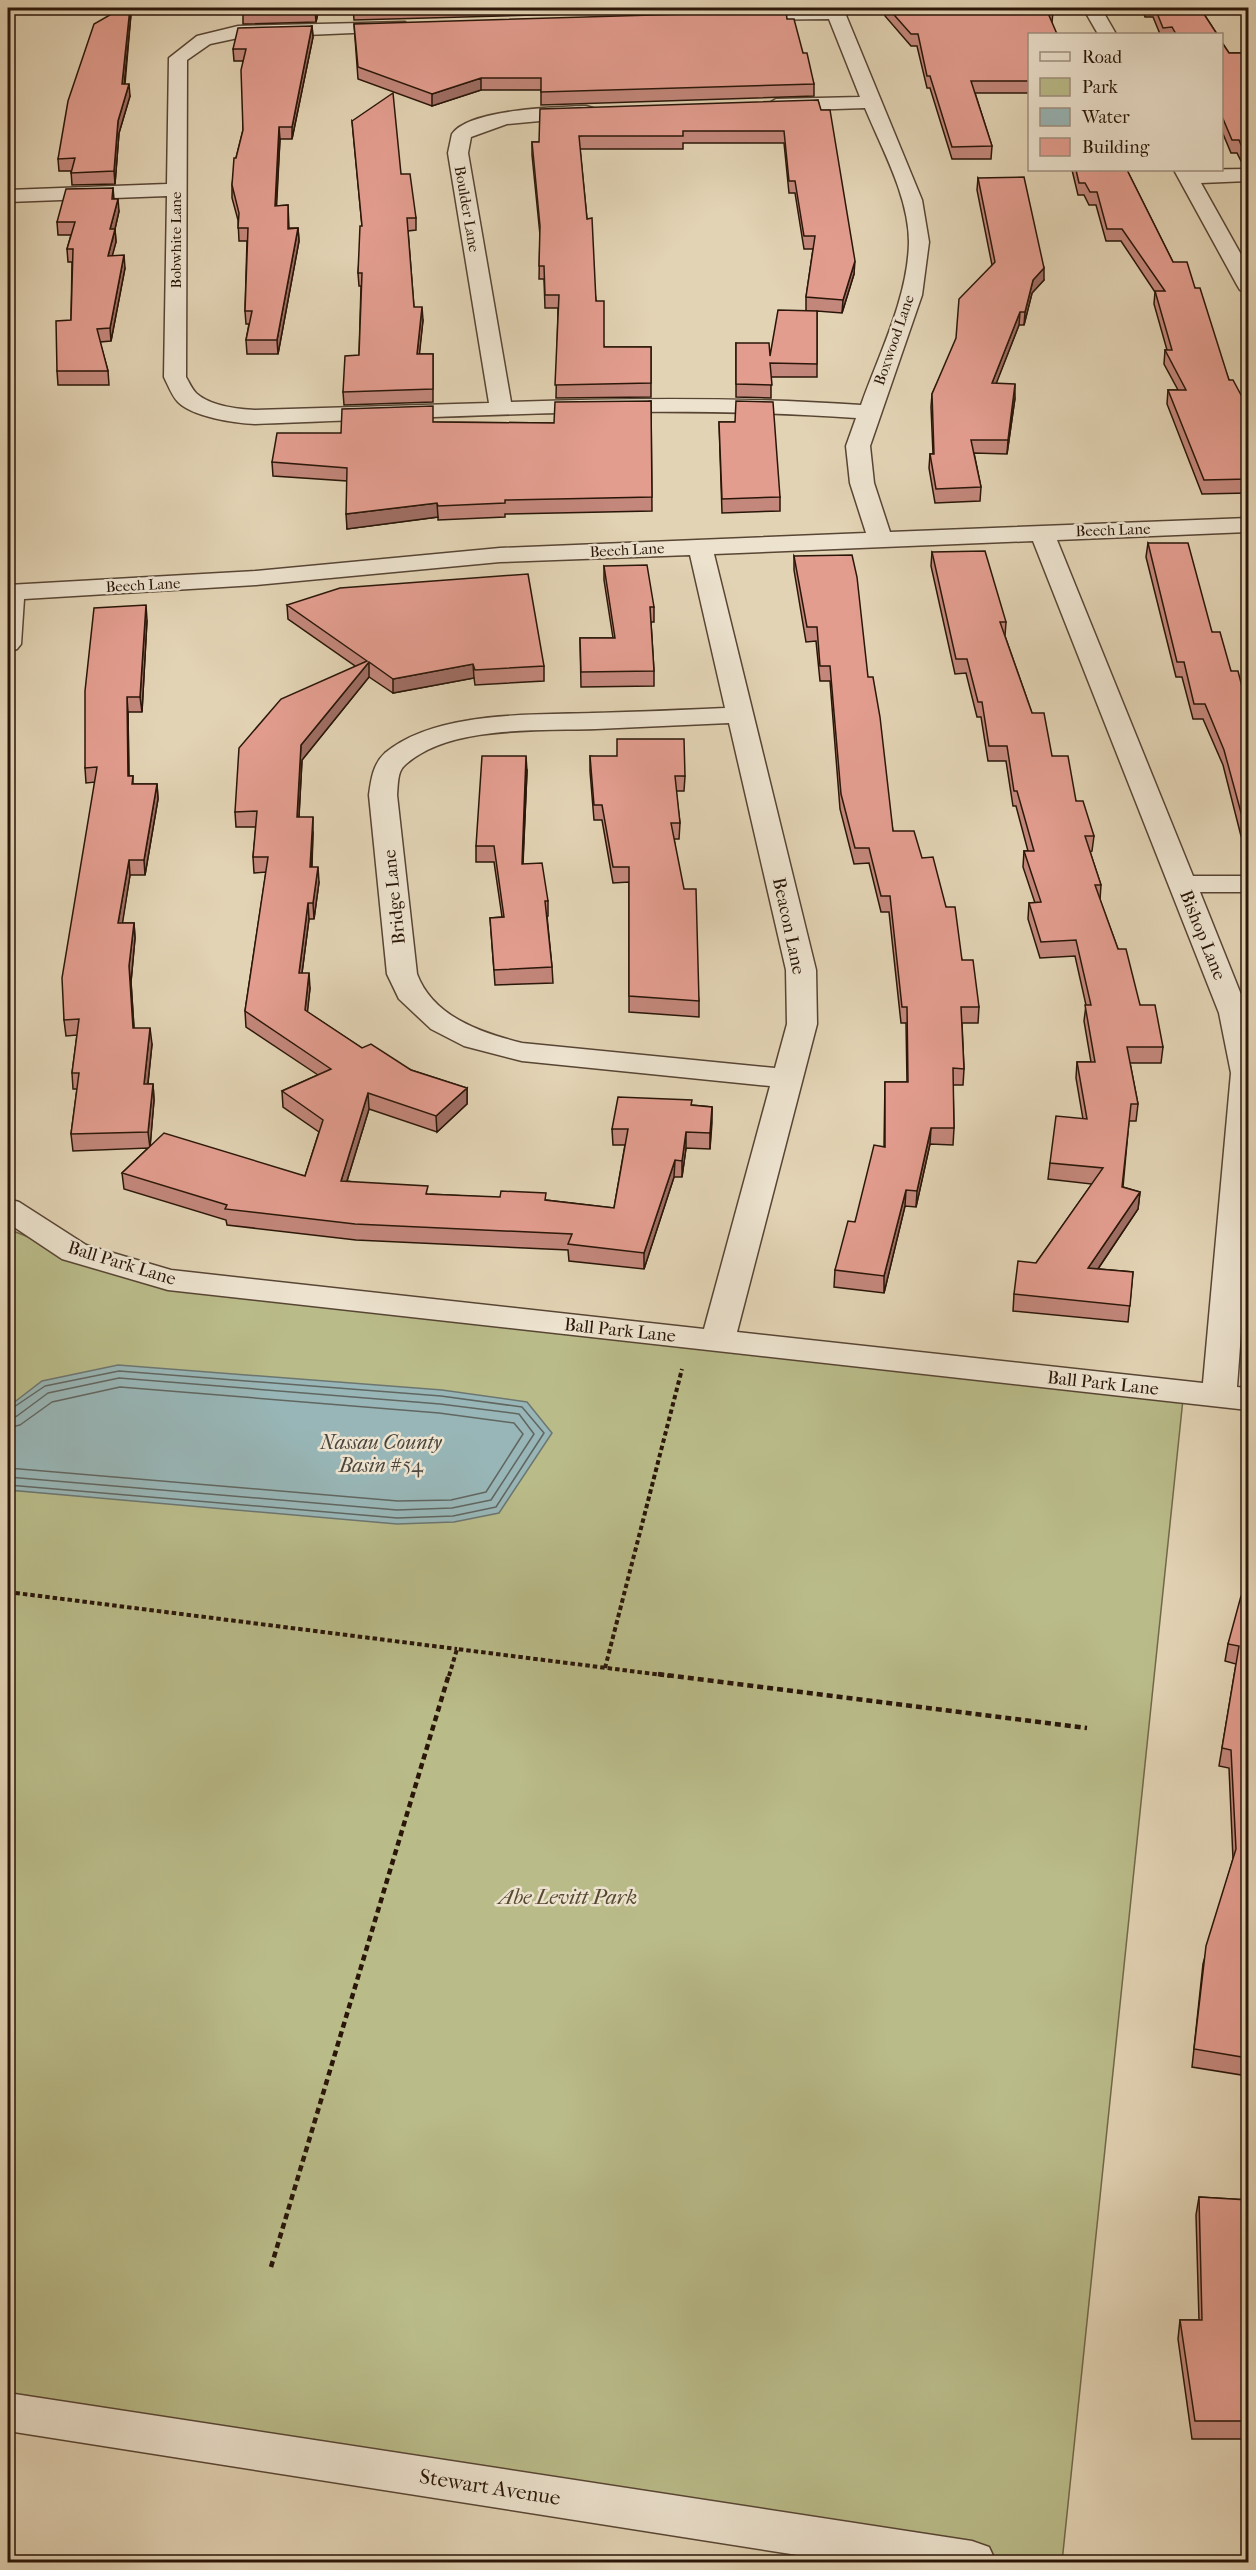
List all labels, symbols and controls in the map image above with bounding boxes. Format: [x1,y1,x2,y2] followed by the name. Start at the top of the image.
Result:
[1028,33,1223,171] legend
[1082,47,1122,68] text: Road
[1082,77,1119,98] text: Park
[1081,107,1130,128] text: Water
[1082,137,1150,158] text: Building
[451,165,484,254] street label: Boulder Lane
[167,191,185,288] street label: Bobwhite Lane
[870,292,918,388] street label: Boxwood Lane
[1075,520,1151,540] street label: Beech Lane
[589,539,665,561] street label: Beech Lane
[105,574,181,596] street label: Beech Lane
[379,848,410,945] street label: Bridge Lane
[768,876,809,977] street label: Beacon Lane
[1175,887,1230,983] street label: Bishop Lane
[65,1237,179,1290] street label: Ball Park Lane
[563,1314,677,1347] street label: Ball Park Lane
[1046,1367,1160,1400] street label: Ball Park Lane
[319,1431,442,1478] water label: Nassau County Basin #54
[496,1885,637,1909] park label: Abe Levitt Park
[418,2464,562,2510] street label: Stewart Avenue

